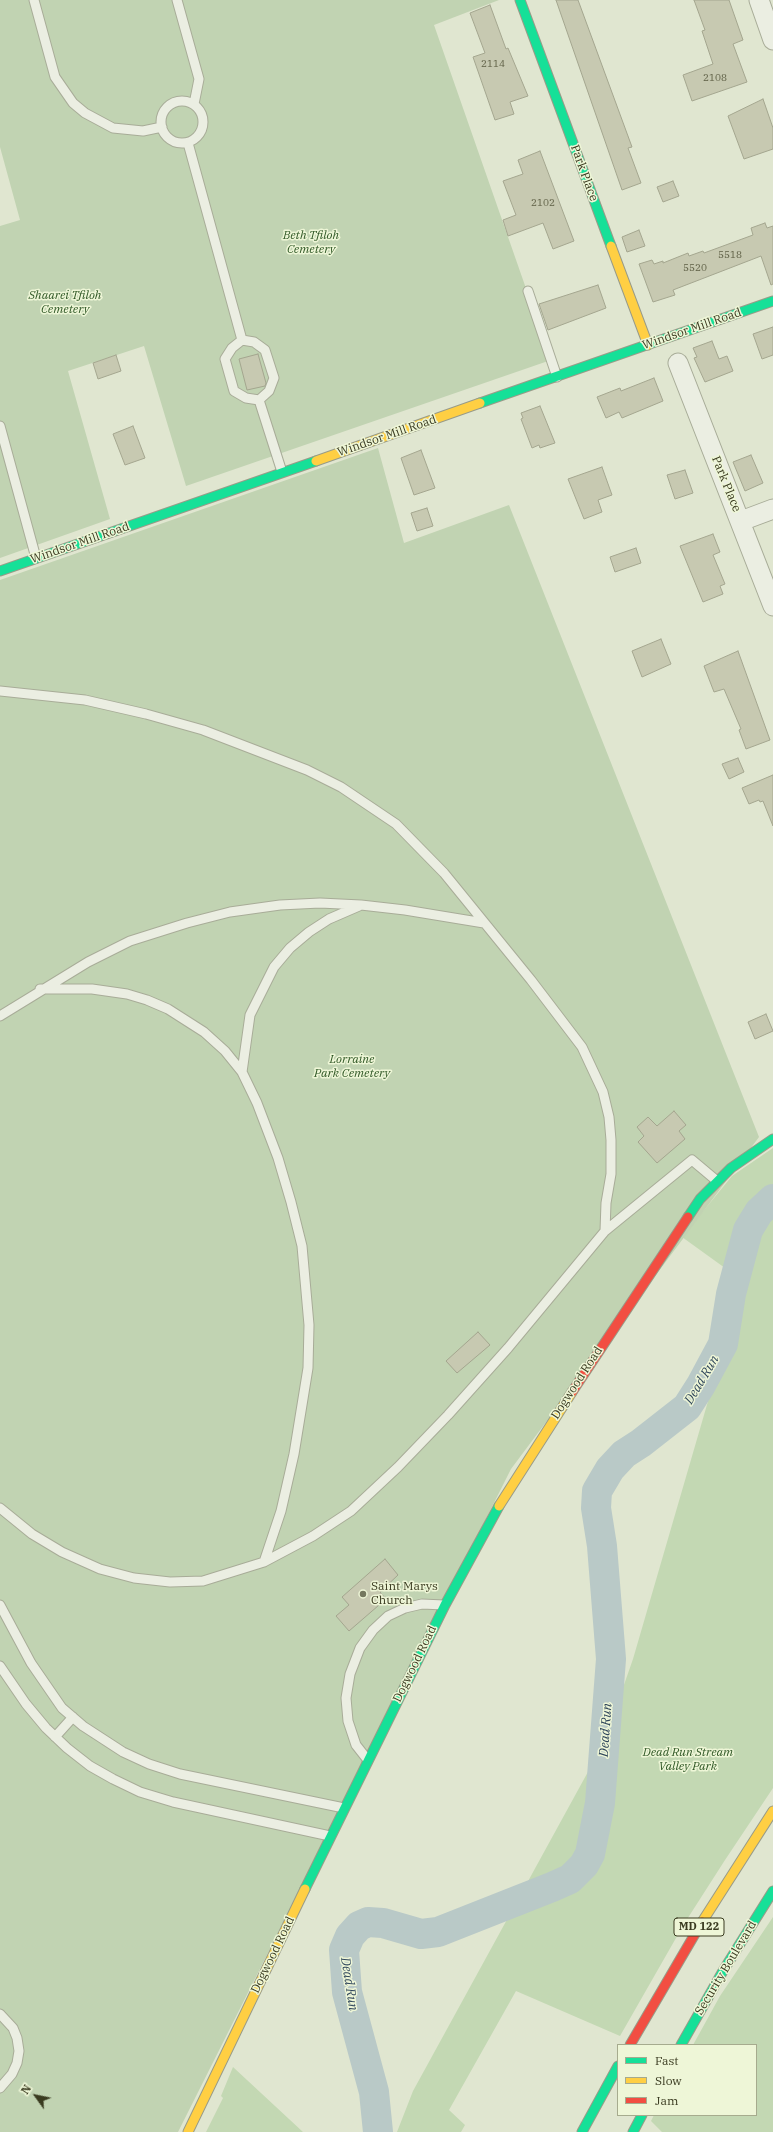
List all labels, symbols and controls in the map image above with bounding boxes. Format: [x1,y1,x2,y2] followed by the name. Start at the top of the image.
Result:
[481,58,505,70] house number: 2114
[703,72,727,84] house number: 2108
[567,143,601,203] street label: Park Place
[531,197,555,209] house number: 2102
[283,229,339,257] park label: Beth Tfiloh Cemetery
[718,249,742,261] house number: 5518
[683,262,707,274] house number: 5520
[29,289,101,317] park label: Shaarei Tfiloh Cemetery
[641,305,743,353] street label: Windsor Mill Road
[336,412,438,460] street label: Windsor Mill Road
[708,454,744,514] street label: Park Place
[29,519,131,567] street label: Windsor Mill Road
[314,1053,390,1081] park label: Lorraine Park Cemetery
[548,1344,606,1422] street label: Dogwood Road
[681,1353,723,1407] water label: Dead Run
[371,1580,438,1608] place label: Saint Marys Church
[358,1589,368,1599] marker: Saint Marys Church
[390,1623,440,1705] street label: Dogwood Road
[596,1702,616,1758] water label: Dead Run
[643,1746,733,1774] park label: Dead Run Stream Valley Park
[248,1914,298,1996] street label: Dogwood Road
[674,1918,724,1936] road number: MD 122
[692,1918,760,2018] street label: Security Boulevard
[337,1956,361,2012] water label: Dead Run
[617,2044,757,2116] legend
[655,2053,679,2068] text: Fast
[655,2073,682,2088] text: Slow
[16,2076,56,2116] north arrow
[18,2082,34,2097] text: N
[655,2093,678,2108] text: Jam

